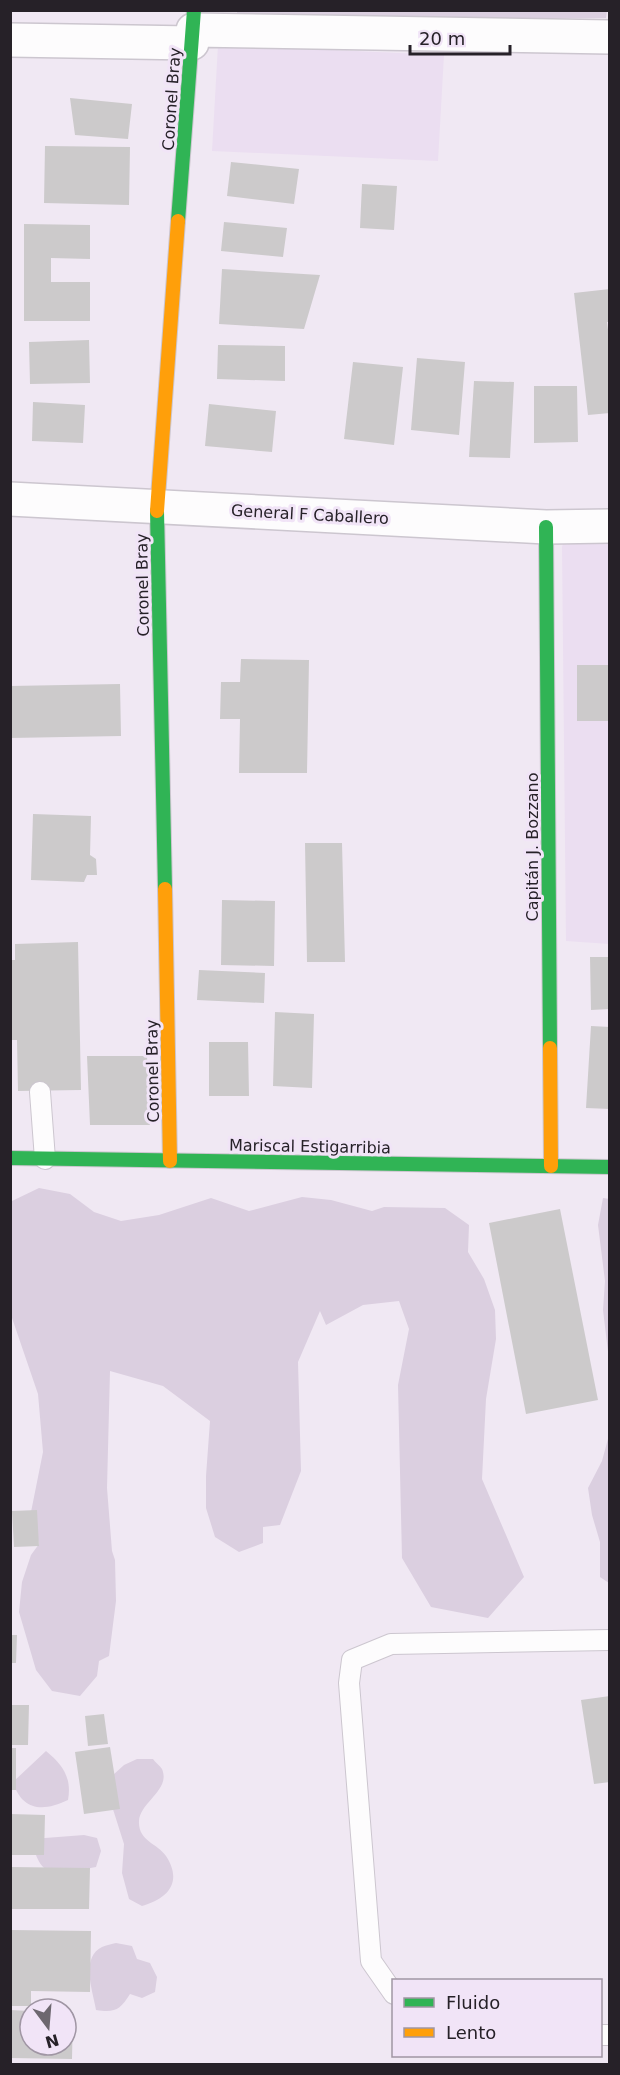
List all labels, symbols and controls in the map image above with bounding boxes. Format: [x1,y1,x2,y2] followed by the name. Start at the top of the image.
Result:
[410,18,510,56] scale bar
[419,28,465,49] text: 20 m
[158,47,185,151] street label: Coronel Bray
[231,501,389,528] street label: General F Caballero
[132,533,153,637] street label: Coronel Bray
[523,772,542,922] street label: Capitán J. Bozzano
[142,1019,163,1123] street label: Coronel Bray
[229,1136,391,1157] street label: Mariscal Estigarribia
[392,1979,602,2057] legend
[446,1992,500,2013] text: Fluido
[18,1997,78,2057] north arrow
[446,2022,496,2043] text: Lento
[43,2030,61,2052] text: N

